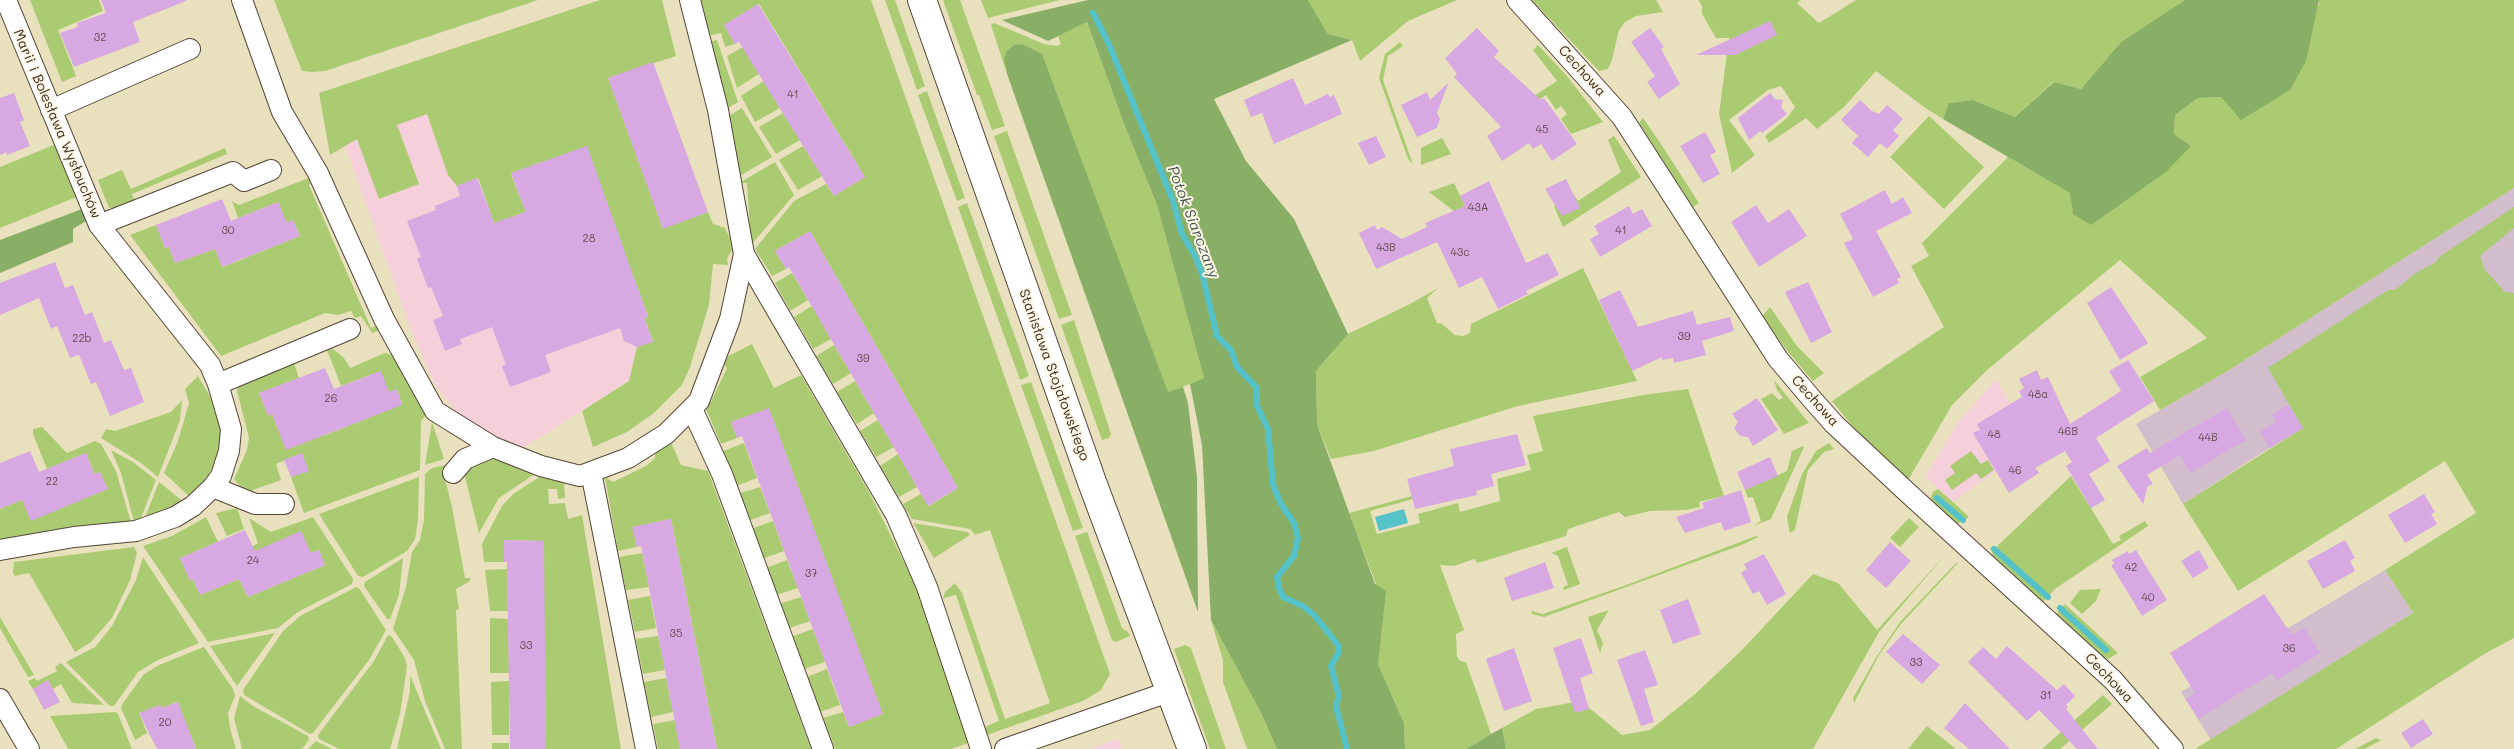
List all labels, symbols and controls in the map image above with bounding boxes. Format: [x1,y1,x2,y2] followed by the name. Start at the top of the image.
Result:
[9,27,105,221] street label: Marii i Bolesława Wysłouchów
[94,31,106,45] house number: 32
[1555,42,1609,100] street label: Cechowa
[787,88,799,102] house number: 41
[1536,123,1548,137] house number: 45
[1163,163,1223,281] water label: Potok Siarczany
[1468,201,1488,215] house number: 43A
[221,224,235,238] house number: 30
[1615,224,1627,238] house number: 41
[583,232,595,246] house number: 28
[1376,241,1396,255] house number: 43B
[1450,246,1470,260] house number: 43c
[1015,287,1093,463] street label: Stanisława Stojałowskiego
[1678,330,1690,344] house number: 39
[72,332,92,346] house number: 22b
[857,352,869,366] house number: 39
[1788,372,1842,430] street label: Cechowa
[2028,388,2048,402] house number: 48a
[325,392,337,406] house number: 26
[2058,425,2078,439] house number: 46B
[1987,428,2001,442] house number: 48
[2198,431,2218,445] house number: 44B
[2008,464,2022,478] house number: 46
[46,475,58,489] house number: 22
[247,554,259,568] house number: 24
[2125,561,2137,575] house number: 42
[805,567,817,581] house number: 37
[2141,591,2155,605] house number: 40
[670,627,682,641] house number: 35
[520,639,532,653] house number: 33
[2282,642,2296,656] house number: 36
[2081,650,2137,706] street label: Cechowa
[1910,656,1922,670] house number: 33
[2040,689,2052,703] house number: 31
[159,716,171,730] house number: 20

